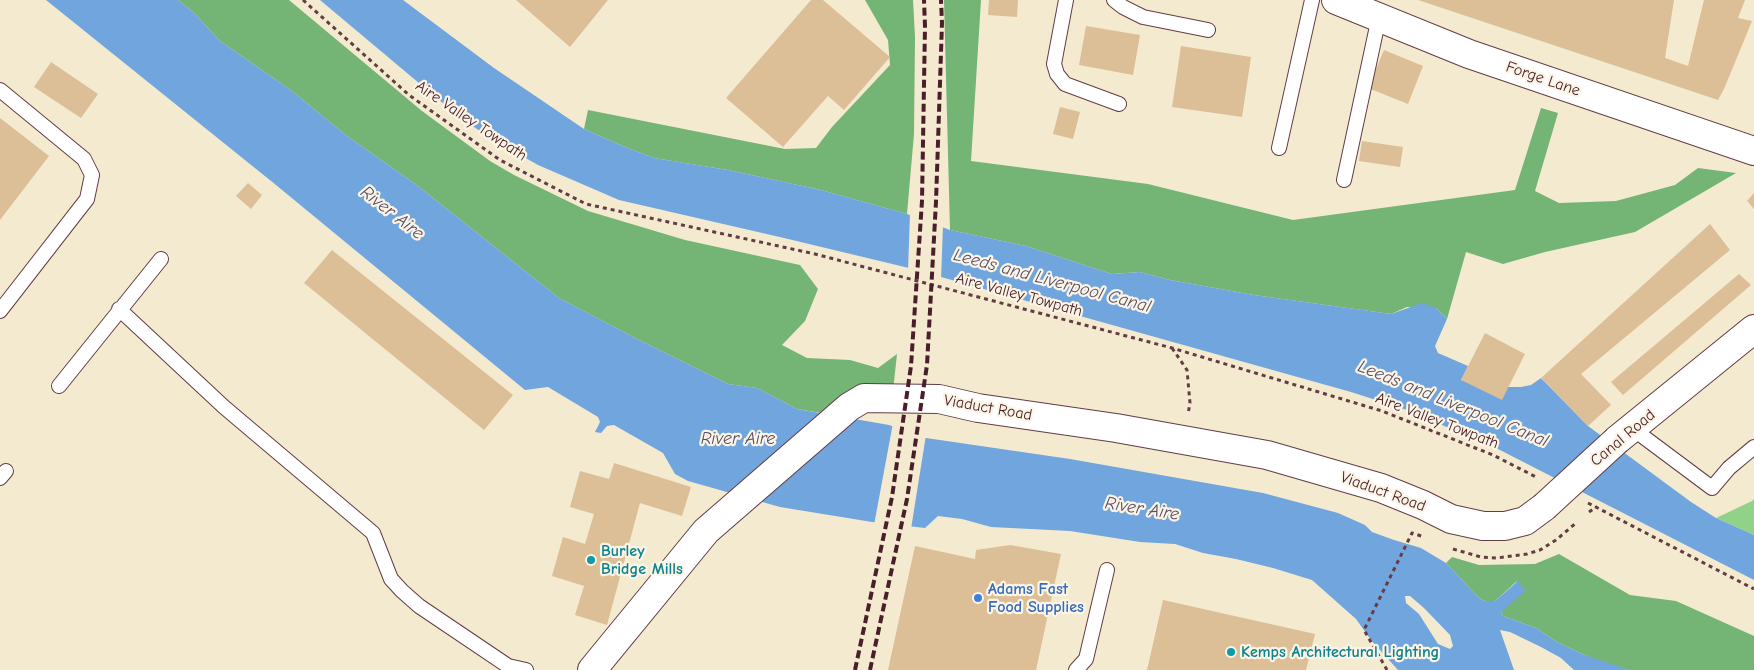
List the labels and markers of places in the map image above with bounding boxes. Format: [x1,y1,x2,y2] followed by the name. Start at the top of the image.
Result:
[601,541,683,579] place label: Burley Bridge Mills
[585,554,597,566] marker: Burley Bridge Mills
[988,579,1084,617] place label: Adams Fast Food Supplies
[972,592,984,604] marker: Adams Fast Food Supplies
[1241,642,1439,662] place label: Kemps Architectural Lighting
[1225,646,1237,658] marker: Kemps Architectural Lighting

